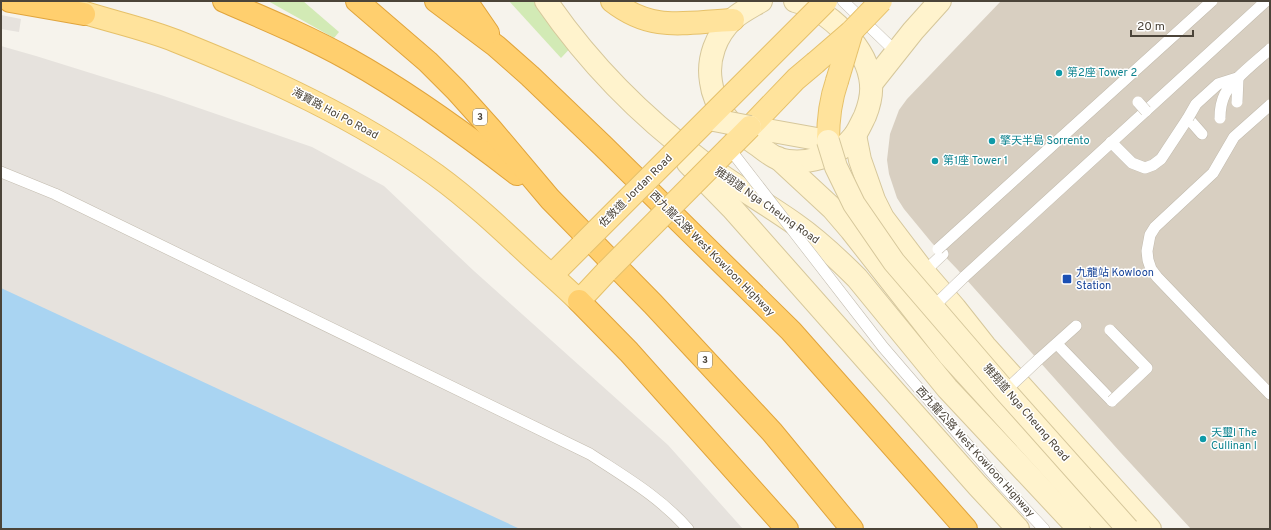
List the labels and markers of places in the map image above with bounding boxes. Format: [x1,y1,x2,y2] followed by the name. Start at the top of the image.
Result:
[1067,66,1137,80] place label: 第2座 Tower 2
[1054,68,1064,78] marker: 第2座 Tower 2
[1000,134,1090,148] place label: 擎天半島 Sorrento
[987,136,997,146] marker: 擎天半島 Sorrento
[943,154,1008,168] place label: 第1座 Tower 1
[930,156,940,166] marker: 第1座 Tower 1
[1076,266,1154,293] place label: 九龍站 Kowloon Station
[1061,273,1073,285] marker: 九龍站 Kowloon Station
[1211,426,1257,453] place label: 天璽I The Cullinan I
[1198,434,1208,444] marker: 天璽I The Cullinan I

